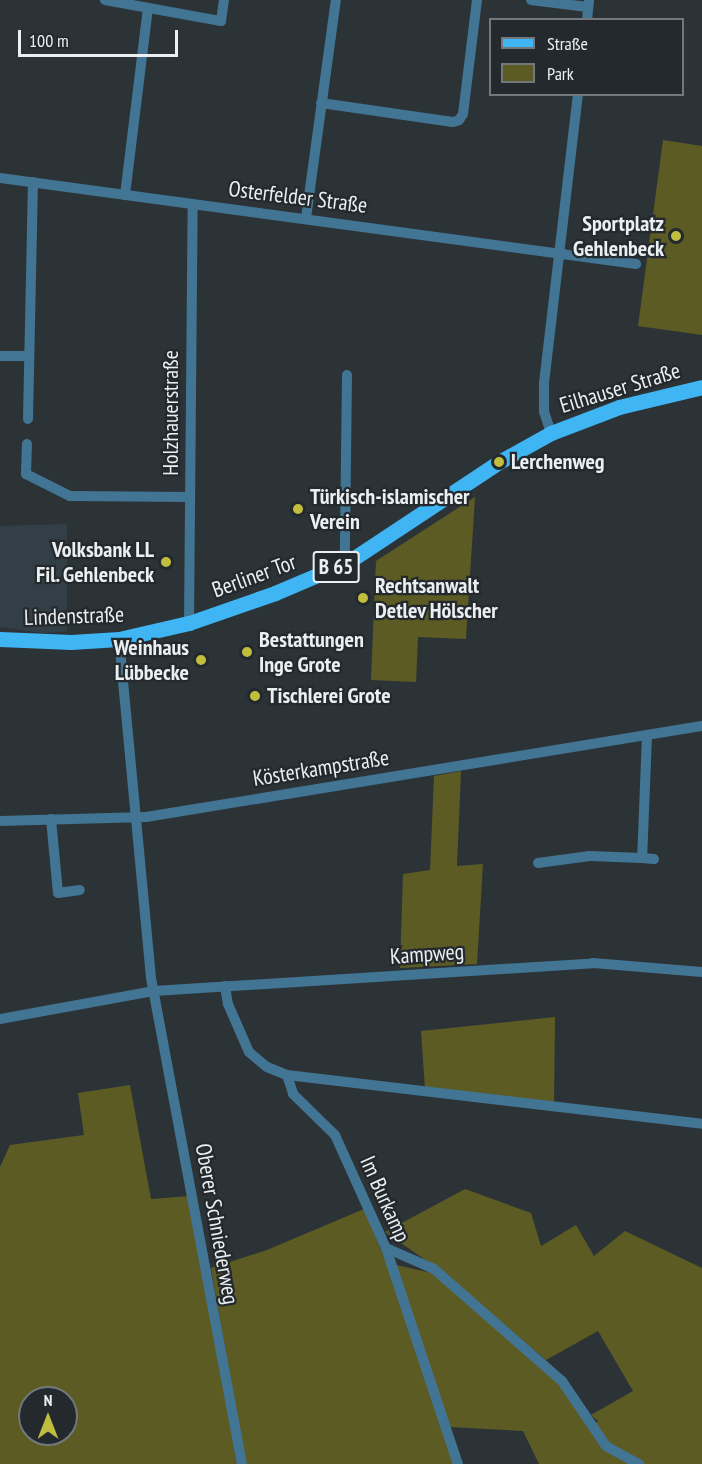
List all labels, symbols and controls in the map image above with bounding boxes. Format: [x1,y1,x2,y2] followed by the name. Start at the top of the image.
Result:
[21,18,182,56] scale bar
[489,18,684,96] legend
[29,29,69,52] text: 100 m
[547,32,588,55] text: Straße
[547,62,574,85] text: Park
[227,175,369,219] street label: Osterfelder Straße
[573,210,664,262] place label: Sportplatz Gehlenbeck
[669,229,683,243] marker: Sportplatz Gehlenbeck
[158,350,184,476] street label: Holzhauerstraße
[557,357,683,419] street label: Eilhauser Straße
[511,449,605,475] place label: Lerchenweg
[492,455,506,469] marker: Lerchenweg
[310,483,470,534] place label: Türkisch-islamischer Verein
[291,502,305,516] marker: Türkisch-islamischer Verein
[34,536,154,588] place label: Volksbank LL Fil. Gehlenbeck
[208,549,300,603] street label: Berliner Tor
[312,549,360,585] road number: B 65
[159,555,173,569] marker: Volksbank LL Fil. Gehlenbeck
[375,572,498,624] place label: Rechtsanwalt Detlev Hölscher
[356,591,370,605] marker: Rechtsanwalt Detlev Hölscher
[24,601,124,631] street label: Lindenstraße
[259,626,364,678] place label: Bestattungen Inge Grote
[113,634,189,686] place label: Weinhaus Lübbecke
[240,645,254,659] marker: Bestattungen Inge Grote
[194,653,208,667] marker: Weinhaus Lübbecke
[267,683,391,709] place label: Tischlerei Grote
[248,689,262,703] marker: Tischlerei Grote
[251,744,391,792] street label: Kösterkampstraße
[389,938,465,970] street label: Kampweg
[190,1142,244,1306] street label: Oberer Schniederweg
[354,1152,416,1246] street label: Im Burkamp
[18,1386,78,1446] north arrow
[44,1390,52,1410] text: N

